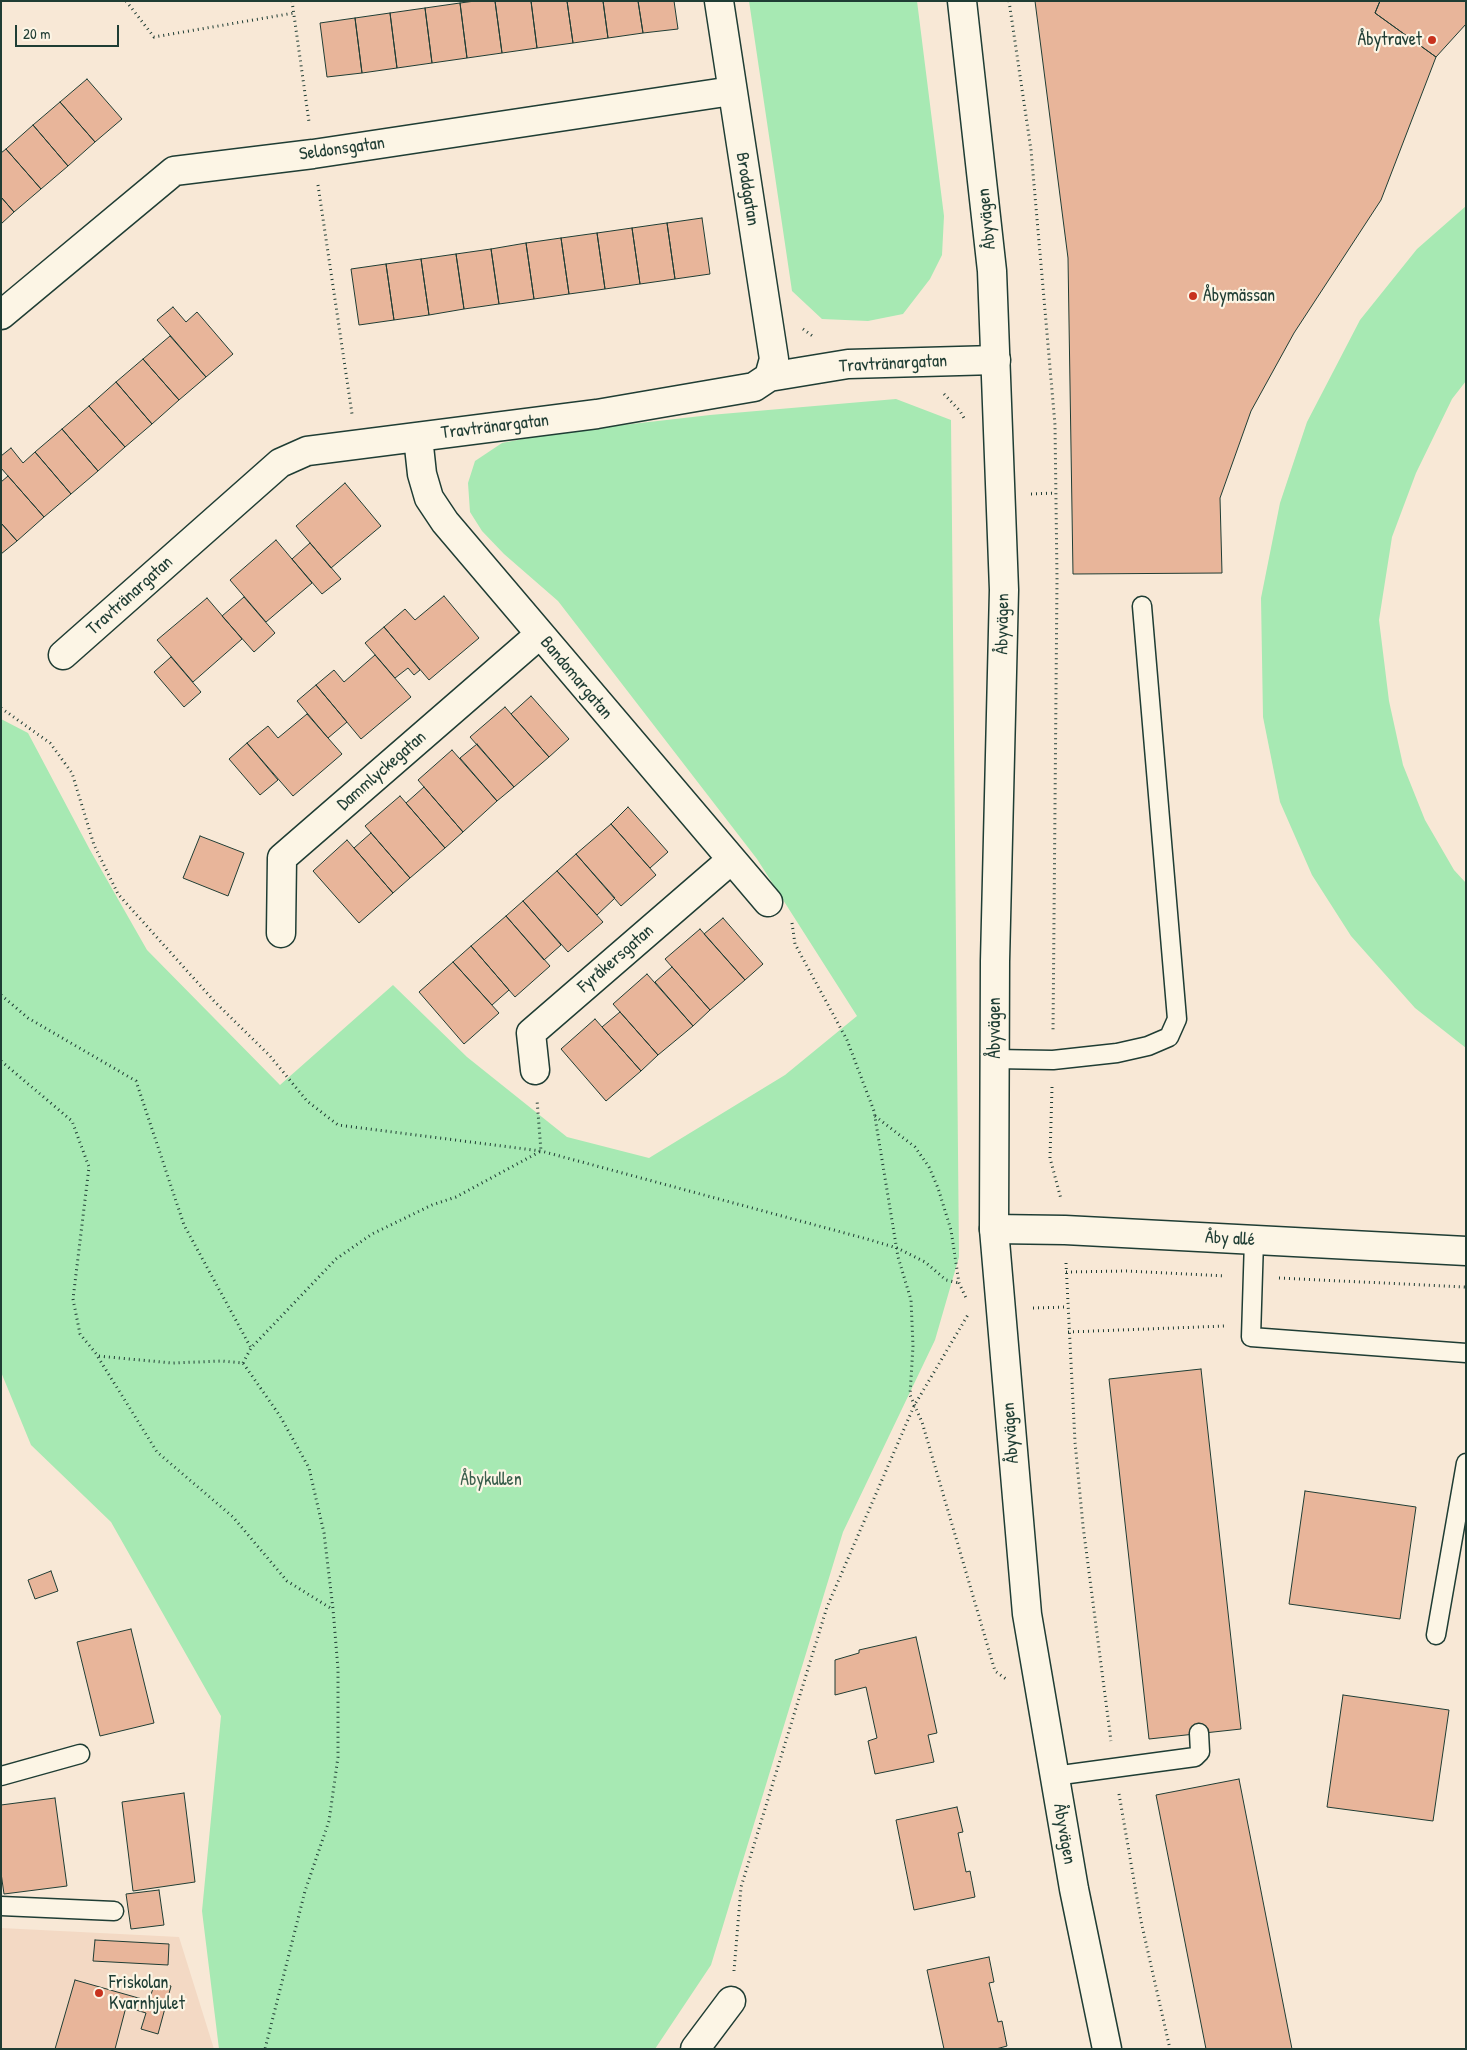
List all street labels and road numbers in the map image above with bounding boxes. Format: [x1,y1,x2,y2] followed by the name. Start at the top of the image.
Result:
[298,132,386,166] street label: Seldonsgatan
[731,151,763,227] street label: Broddgatan
[973,187,1001,251] street label: Åbyvägen
[838,350,948,378] street label: Travtränargatan
[440,410,550,444] street label: Travtränargatan
[83,552,177,640] street label: Travtränargatan
[992,593,1014,655] street label: Åbyvägen
[535,632,617,724] street label: Bandomargatan
[333,727,431,815] street label: Dammlyckegatan
[574,920,658,998] street label: Fyråkersgatan
[984,997,1006,1059] street label: Åbyvägen
[1205,1227,1255,1251] street label: Åby allé
[998,1402,1024,1464] street label: Åbyvägen
[1048,1802,1080,1866] street label: Åbyvägen

